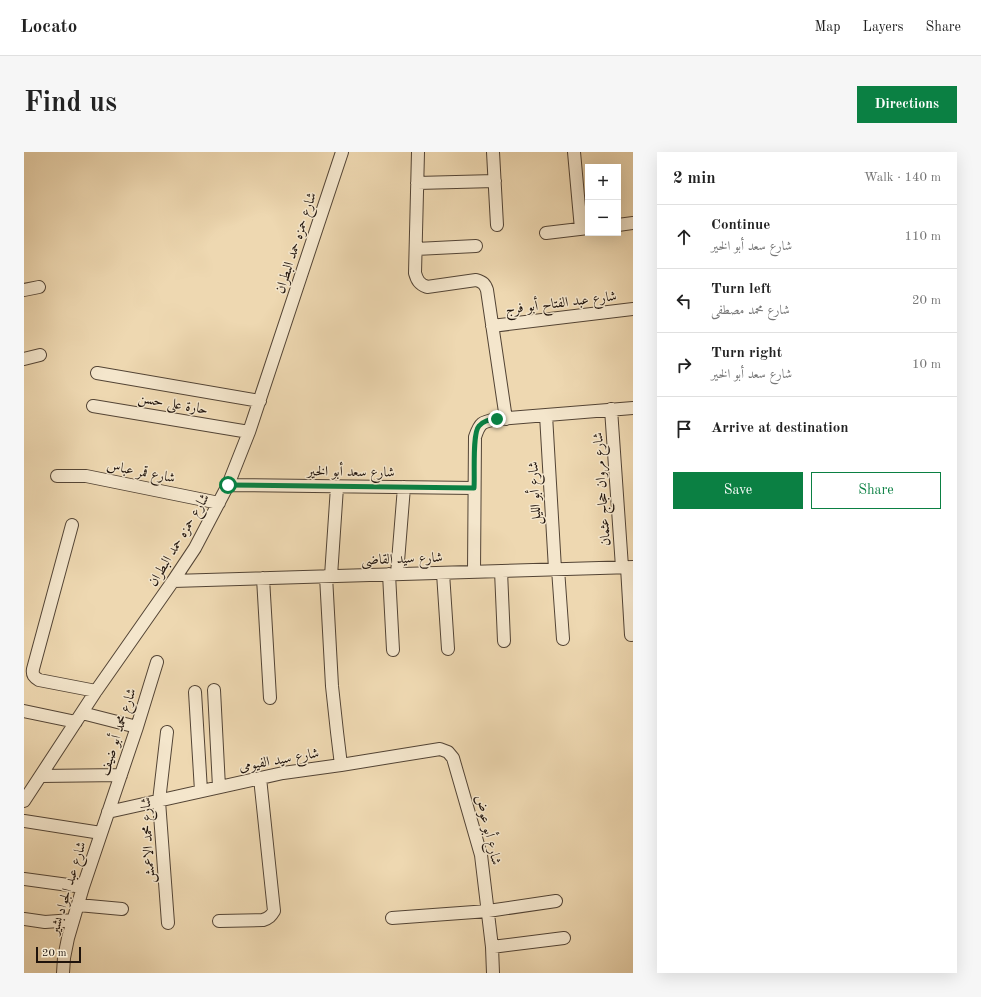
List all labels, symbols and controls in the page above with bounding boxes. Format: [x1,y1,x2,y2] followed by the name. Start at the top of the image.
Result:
[20,18,77,37] text: Locato
[815,20,841,34] text: Map
[863,20,904,34] text: Layers
[926,20,961,34] text: Share
[857,86,957,123] button: Directions
[24,90,117,118] text: Find us
[585,164,621,236] map controls
[585,164,621,200] button: +
[673,170,716,187] text: 2 min
[864,171,941,184] text: Walk · 140 m
[273,191,323,297] street label: شارع حمزه حمد البطران
[585,200,621,236] button: −
[711,218,770,233] text: Continue
[673,226,695,248] icon: ahead
[904,230,941,243] text: 110 m
[711,240,792,253] text: شارع سعد أبو الخير
[711,282,771,297] text: Turn left
[504,285,618,322] street label: شارع عبد الفتاح أبو فرج
[673,290,695,312] icon: left
[912,294,941,307] text: 20 m
[711,304,790,317] text: شارع محمد مصطفى
[711,346,782,361] text: Turn right
[673,354,695,376] icon: right
[912,358,941,371] text: 10 m
[711,368,792,381] text: شارع سعد أبو الخير
[137,391,209,419] street label: حارة على حسن
[488,410,506,428] route end
[673,418,695,440] icon: arrive
[711,421,849,436] text: Arrive at destination
[591,431,618,547] street label: شارع مروان حجاج عثمان
[105,458,177,489] street label: شارع قمر عباس
[305,460,395,484] street label: شارع سعد أبو الخير
[522,461,548,525] street label: شارع أبو الليل
[673,472,803,509] button: Save
[811,472,941,509] button: Share
[219,476,237,494] route start
[146,491,216,591] street label: شارع حمزه حمد البطران
[361,551,443,571] street label: شارع سيد القاضى
[93,685,143,779] street label: شارع محمد أبو ضيف
[238,746,321,778] street label: شارع سيد الفيومى
[469,793,507,867] street label: شارع أبو عوض
[139,796,161,883] street label: شارع محمد الاعمش
[47,840,93,939] street label: شارع عبد الجواد بشير
[36,945,81,964] scale bar
[42,948,67,959] text: 20 m

